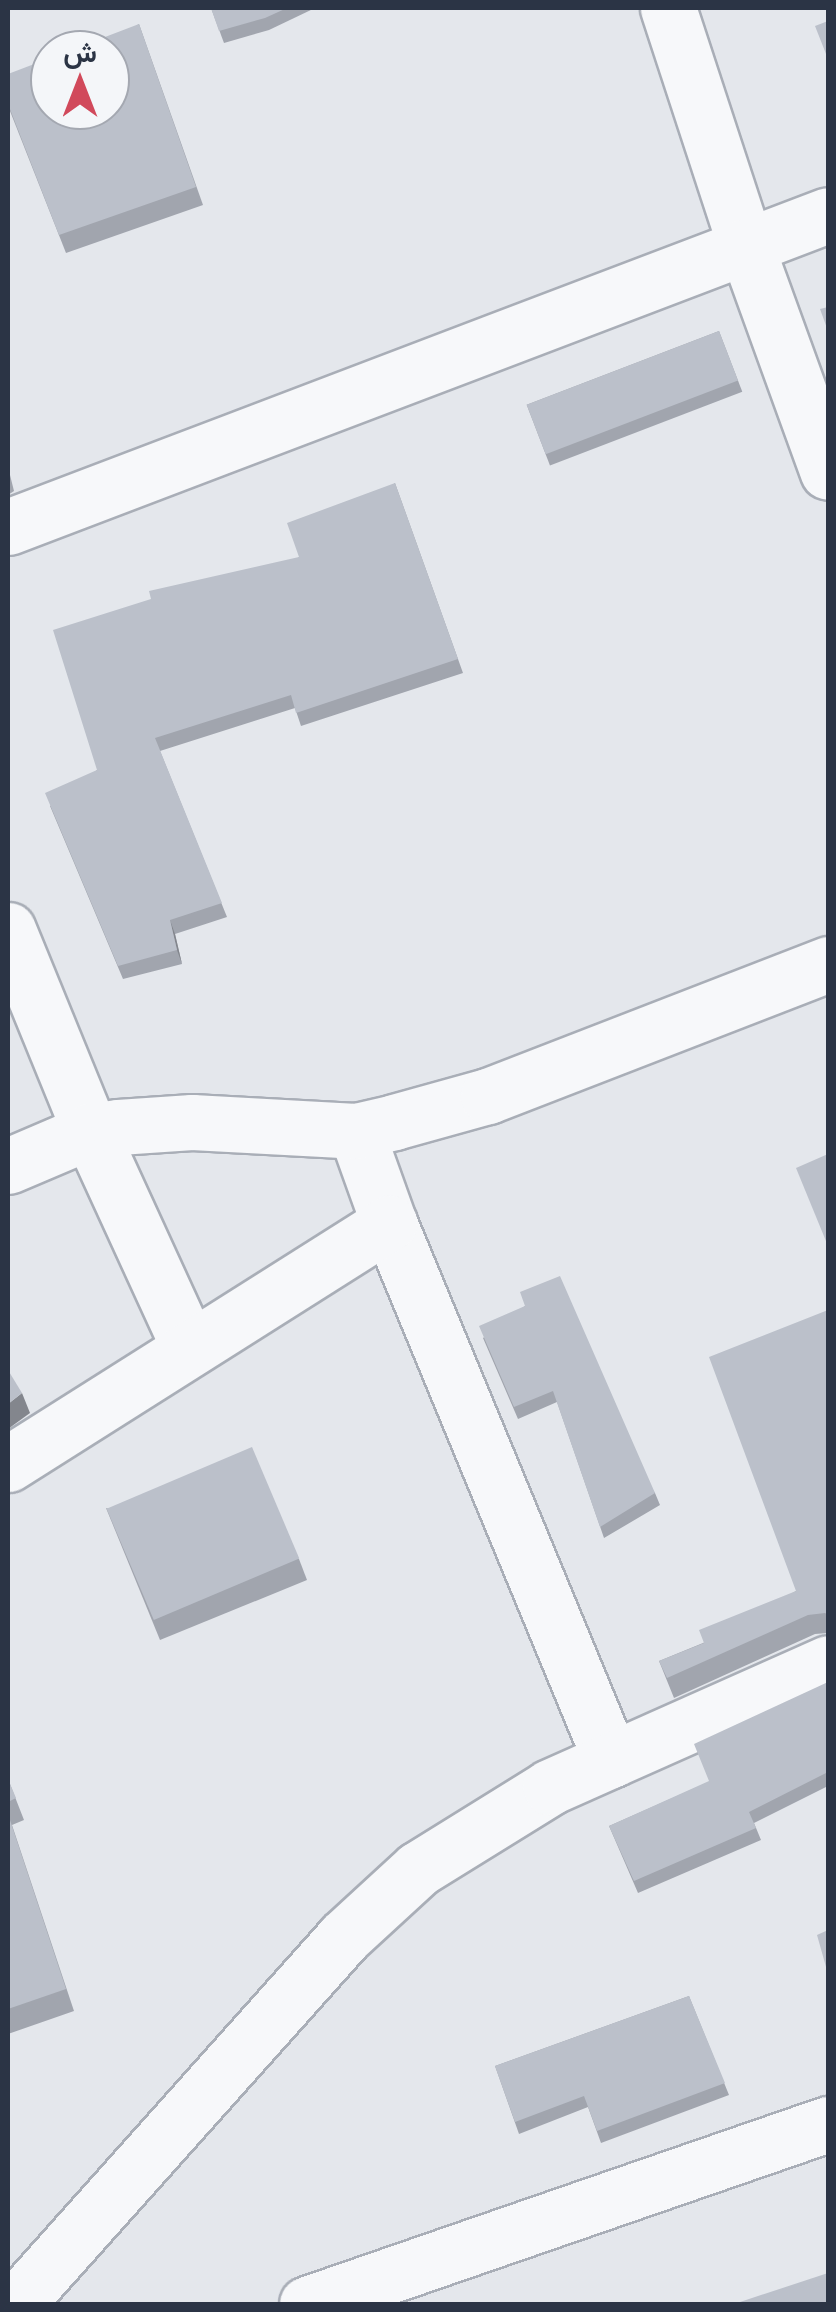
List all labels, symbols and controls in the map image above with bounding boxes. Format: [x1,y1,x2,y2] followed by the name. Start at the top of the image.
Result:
[30,30,130,130] north arrow
[63,30,97,73] text: ش

